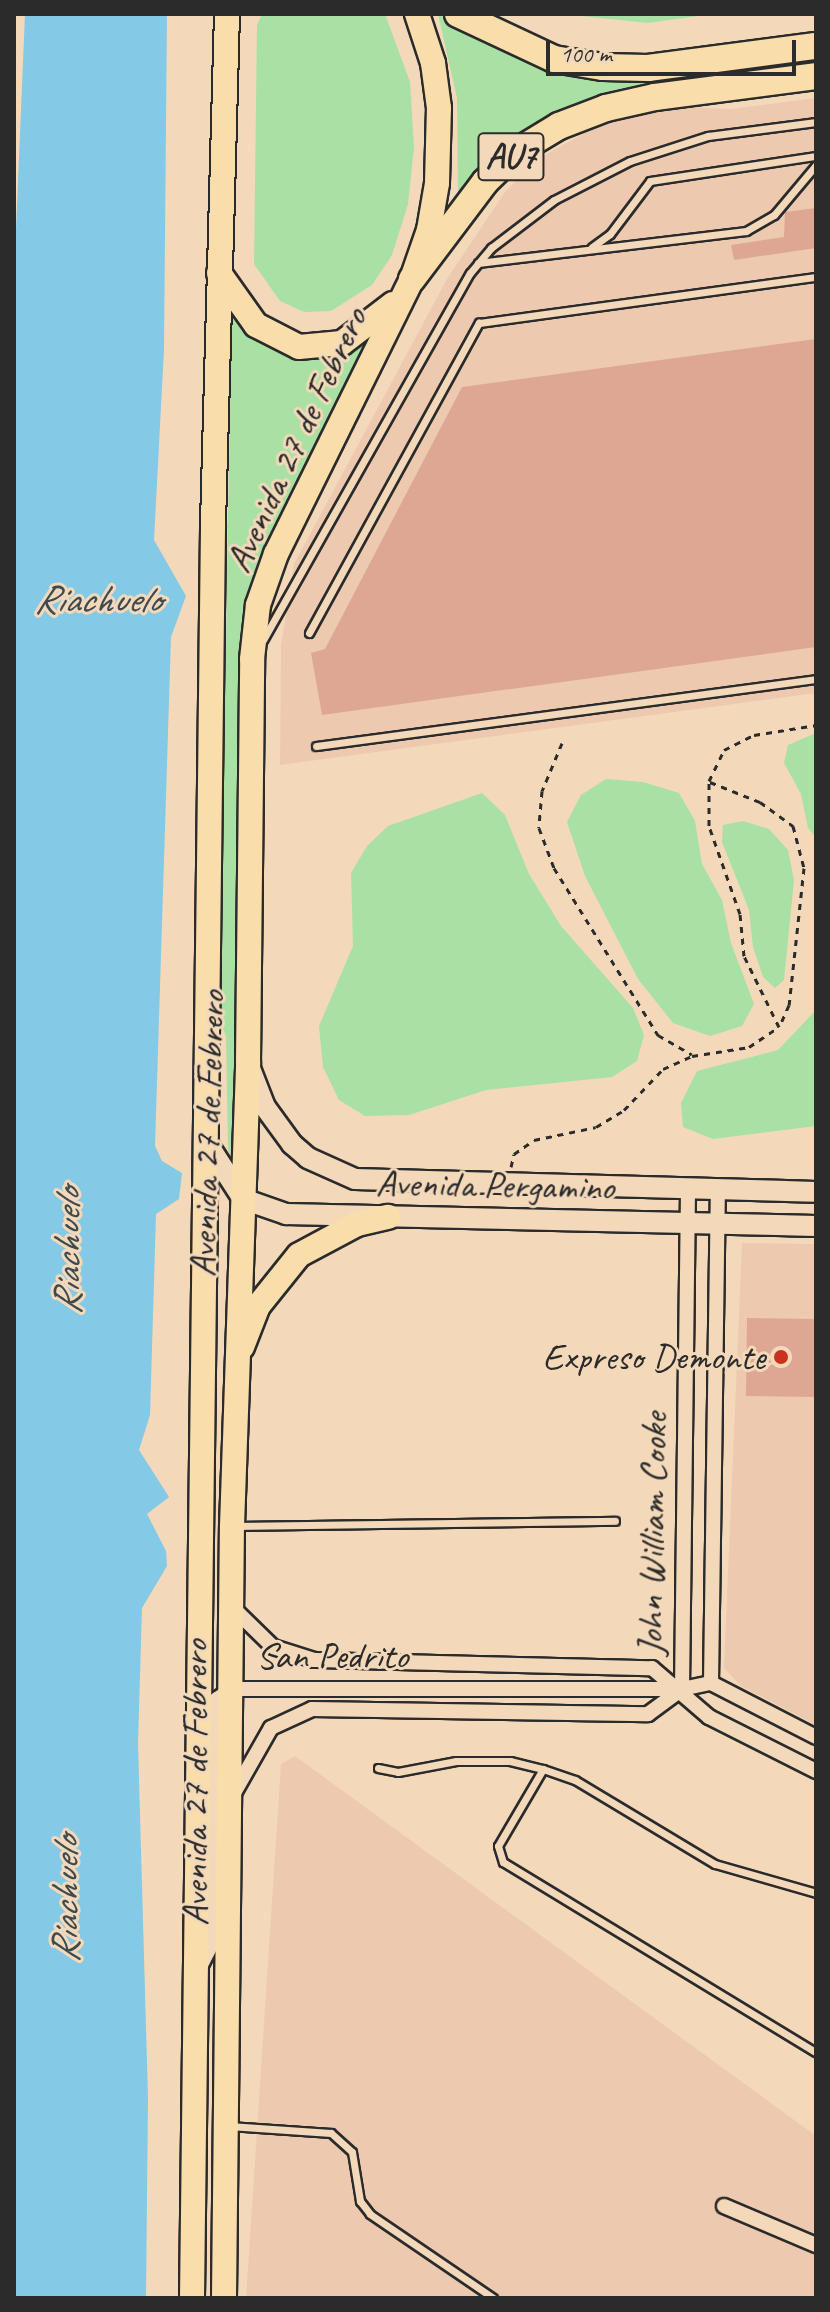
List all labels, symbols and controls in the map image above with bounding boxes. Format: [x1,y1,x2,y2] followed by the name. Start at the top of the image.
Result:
[550,24,800,74] scale bar
[560,39,612,69] text: 100 m
[477,125,545,189] road number: AU7
[215,301,377,579] street label: Avenida 27 de Febrero
[34,575,160,623] water label: Riachuelo
[179,990,235,1278] street label: Avenida 27 de Febrero
[375,1160,615,1210] street label: Avenida Pergamino
[43,1189,91,1315] water label: Riachuelo
[544,1334,765,1380] place label: Expreso Demonte
[772,1348,790,1366] marker: Expreso Demonte
[627,1413,677,1655] street label: John William Cooke
[256,1633,408,1679] street label: San Pedrito
[172,1640,218,1926] street label: Avenida 27 de Febrero
[41,1837,89,1963] water label: Riachuelo

